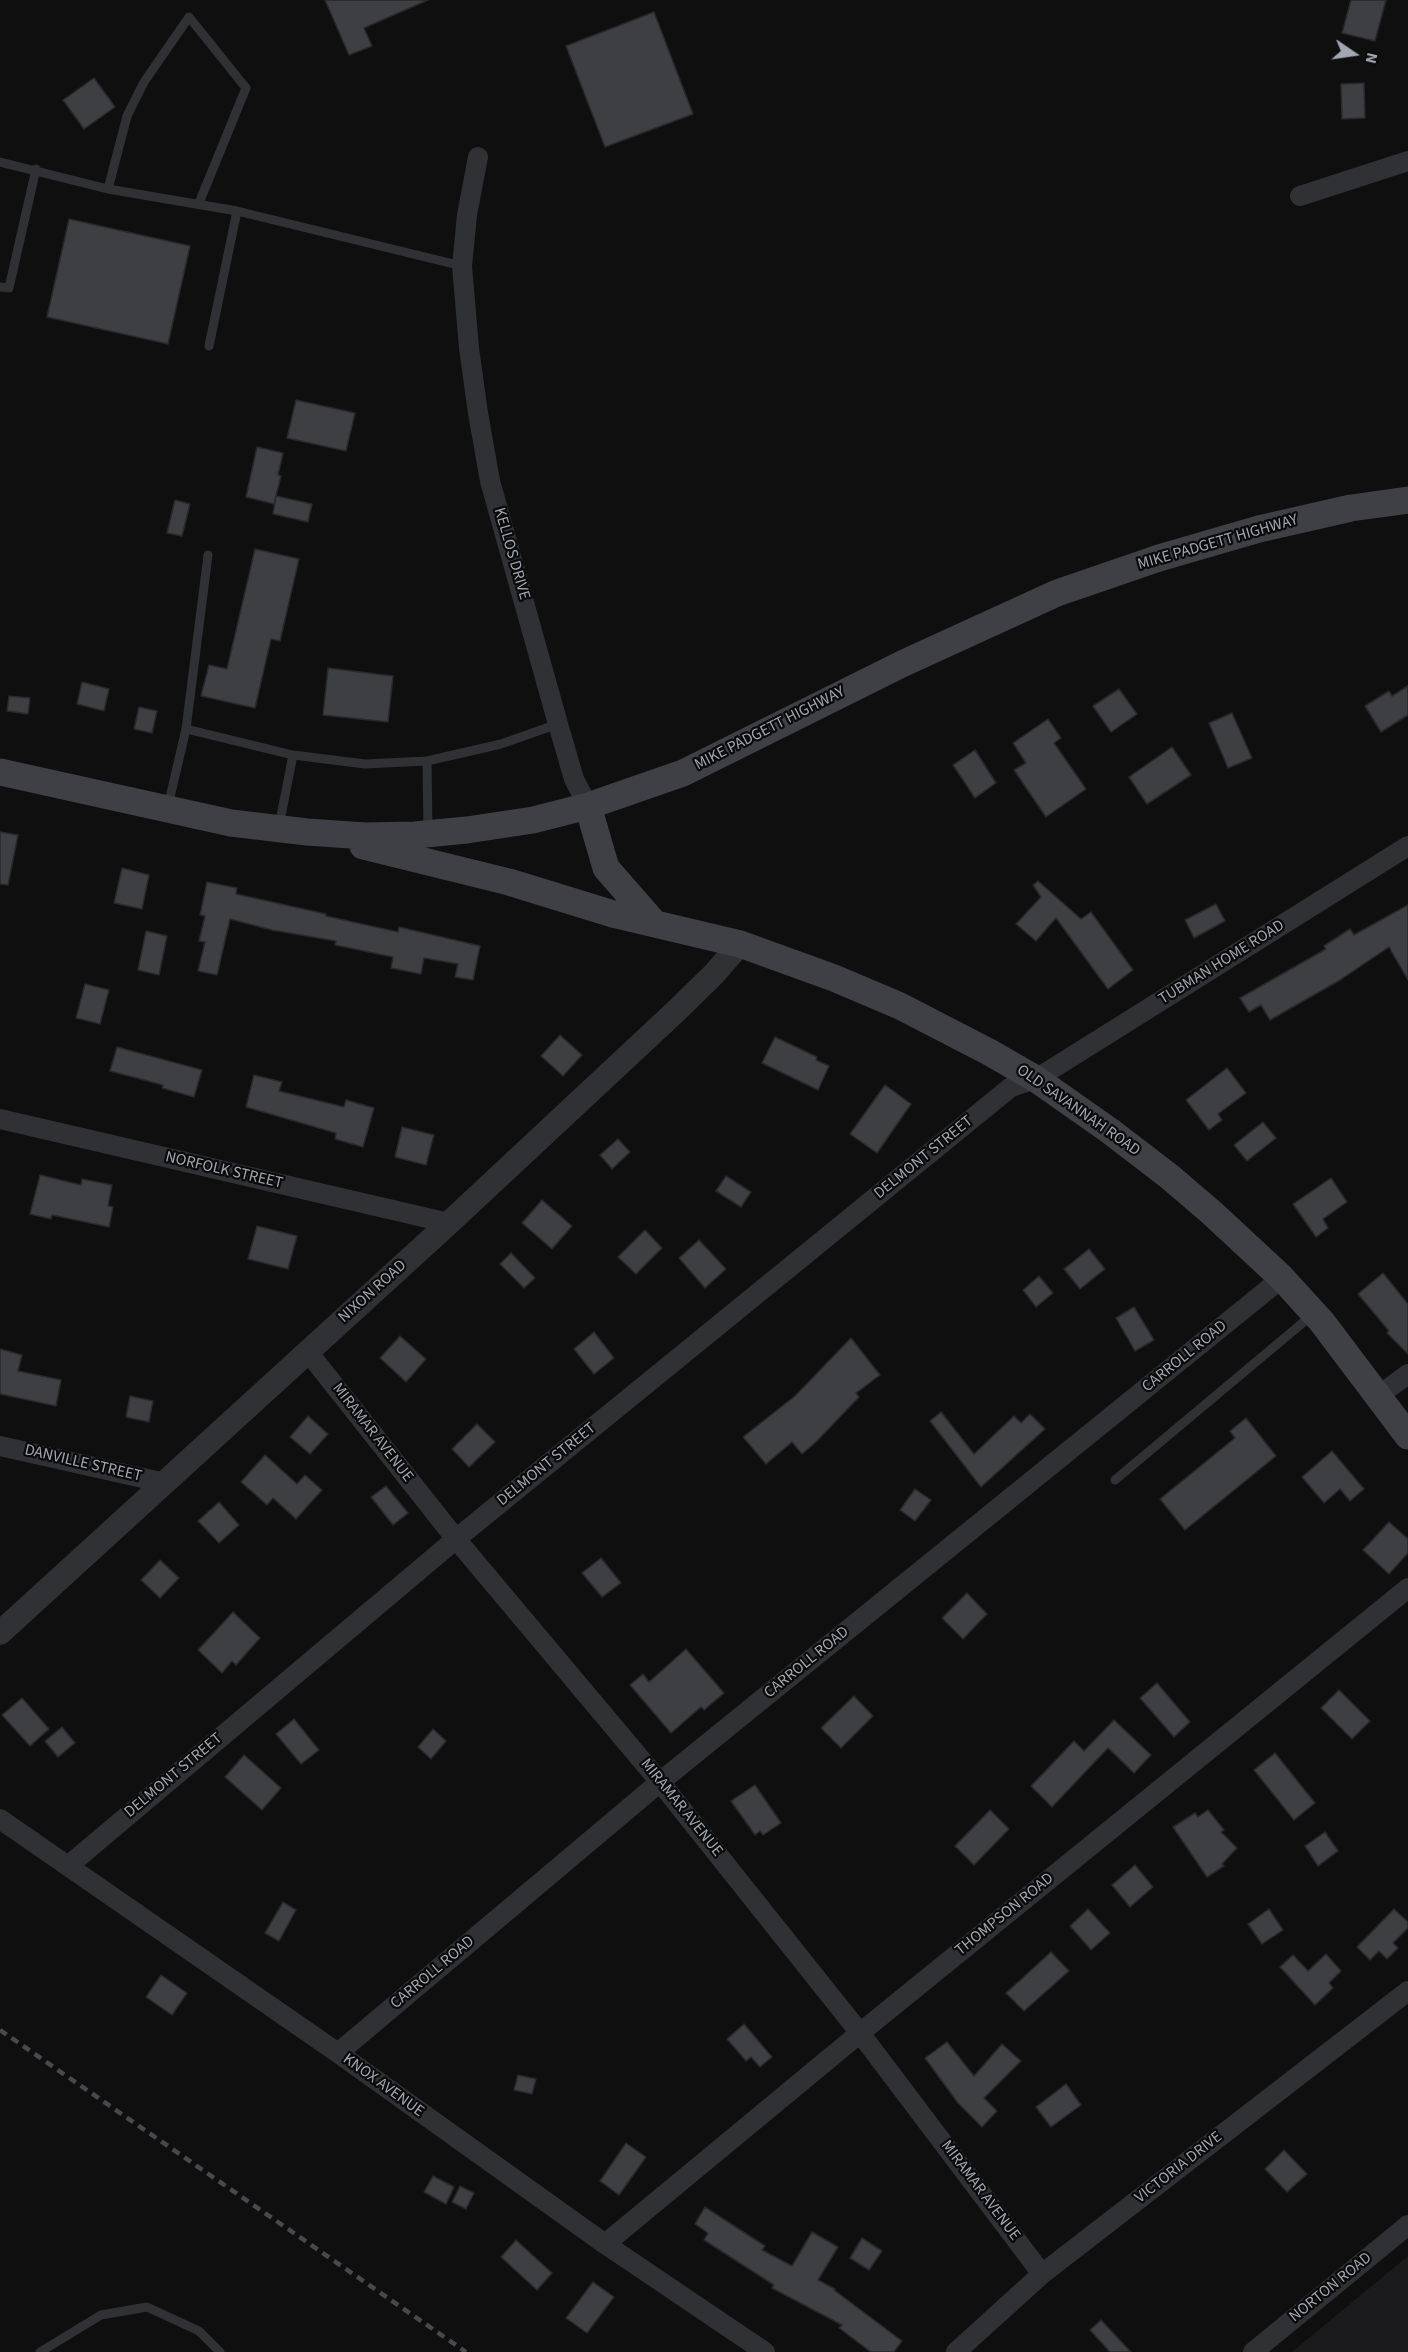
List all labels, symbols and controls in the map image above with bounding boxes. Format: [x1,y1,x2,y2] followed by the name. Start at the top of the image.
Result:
[1324,24,1384,84] north arrow
[1360,50,1383,66] text: N
[489,506,533,602] street label: KELLOS DRIVE
[1136,511,1300,575] street label: MIKE PADGETT HIGHWAY
[692,683,848,775] street label: MIKE PADGETT HIGHWAY
[1156,917,1288,1009] street label: TUBMAN HOME ROAD
[1013,1061,1143,1161] street label: OLD SAVANNAH ROAD
[871,1112,977,1204] street label: DELMONT STREET
[163,1148,285,1194] street label: NORFOLK STREET
[335,1257,411,1327] street label: NIXON ROAD
[1139,1317,1231,1397] street label: CARROLL ROAD
[327,1380,417,1486] street label: MIRAMAR AVENUE
[494,1419,600,1511] street label: DELMONT STREET
[23,1441,143,1487] street label: DANVILLE STREET
[761,1623,853,1703] street label: CARROLL ROAD
[121,1730,227,1822] street label: DELMONT STREET
[636,1755,726,1861] street label: MIRAMAR AVENUE
[952,1869,1058,1961] street label: THOMPSON ROAD
[387,1932,479,2014] street label: CARROLL ROAD
[339,2050,427,2122] street label: KNOX AVENUE
[1132,2128,1226,2208] street label: VICTORIA DRIVE
[936,2137,1024,2245] street label: MIRAMAR AVENUE
[1286,2249,1376,2327] street label: NORTON ROAD

